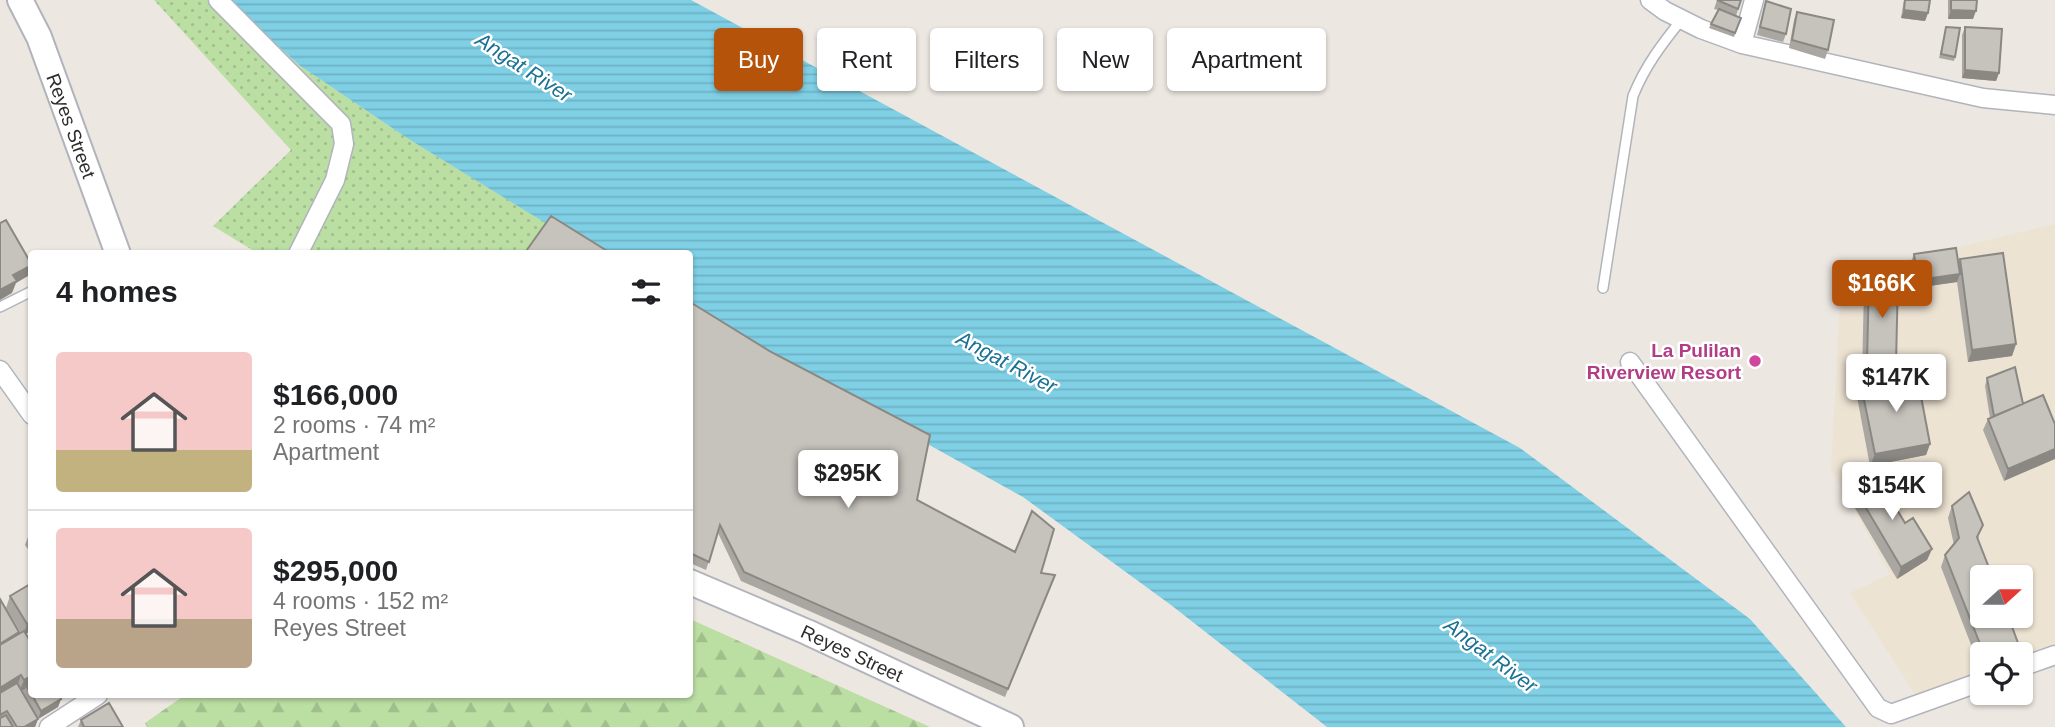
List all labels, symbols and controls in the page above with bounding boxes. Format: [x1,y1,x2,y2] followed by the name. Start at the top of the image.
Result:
[470,26,577,107] water label: Angat River
[714,28,803,91] chip: Buy
[817,28,916,91] chip: Rent
[930,28,1043,91] chip: Filters
[1057,28,1153,91] chip: New
[1167,28,1326,91] chip: Apartment
[43,70,100,182] street label: Reyes Street
[1833,260,1931,320] pin: $166K
[1848,270,1916,296] text: $166K
[627,273,665,311] icon: filters
[56,275,178,308] text: 4 homes
[951,325,1062,398] water label: Angat River
[1587,340,1742,383] place label: La Pulilan Riverview Resort
[1747,353,1763,369] marker: La Pulilan Riverview Resort
[1847,354,1945,414] pin: $147K
[1862,364,1930,390] text: $147K
[273,378,398,411] text: $166,000
[112,380,196,464] icon: home
[273,412,435,438] text: 2 rooms · 74 m²
[273,439,379,465] text: Apartment
[799,450,897,510] pin: $295K
[814,460,882,486] text: $295K
[1843,462,1941,522] pin: $154K
[1858,472,1926,498] text: $154K
[273,554,398,587] text: $295,000
[112,556,196,640] icon: home
[1970,565,2034,628] north arrow
[1970,565,2033,705] map controls
[273,588,448,614] text: 4 rooms · 152 m²
[1439,612,1543,698] water label: Angat River
[273,615,406,641] text: Reyes Street
[798,620,907,686] street label: Reyes Street
[1970,642,2033,705] button: locate

